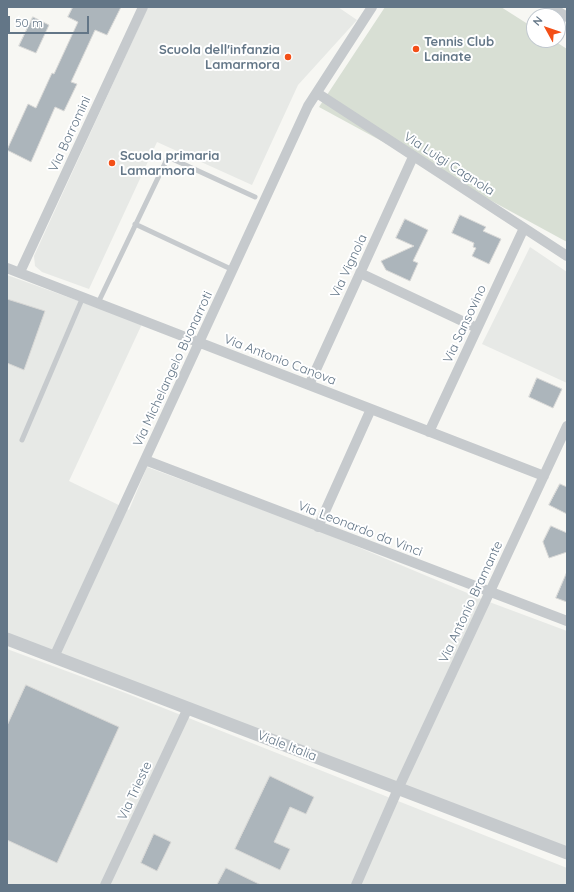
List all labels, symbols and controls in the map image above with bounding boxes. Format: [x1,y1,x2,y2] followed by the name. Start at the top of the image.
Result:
[10,8,91,34] scale bar
[526,8,566,48] north arrow
[530,13,546,29] text: N
[15,15,43,30] text: 50 m
[424,34,494,65] place label: Tennis Club Lainate
[159,42,280,73] place label: Scuola dell'infanzia Lamarmora
[411,44,421,54] marker: Tennis Club Lainate
[283,52,293,62] marker: Scuola dell'infanzia Lamarmora
[46,94,94,174] street label: Via Borromini
[401,129,497,199] street label: Via Luigi Cagnola
[120,148,219,179] place label: Scuola primaria Lamarmora
[107,158,117,168] marker: Scuola primaria Lamarmora
[327,232,371,300] street label: Via Vignola
[440,282,490,366] street label: Via Sansovino
[130,289,216,449] street label: Via Michelangelo Buonarroti
[222,331,338,389] street label: Via Antonio Canova
[296,498,424,560] street label: Via Leonardo da Vinci
[436,539,506,665] street label: Via Antonio Bramante
[255,728,319,764] street label: Viale Italia
[115,759,155,823] street label: Via Trieste

